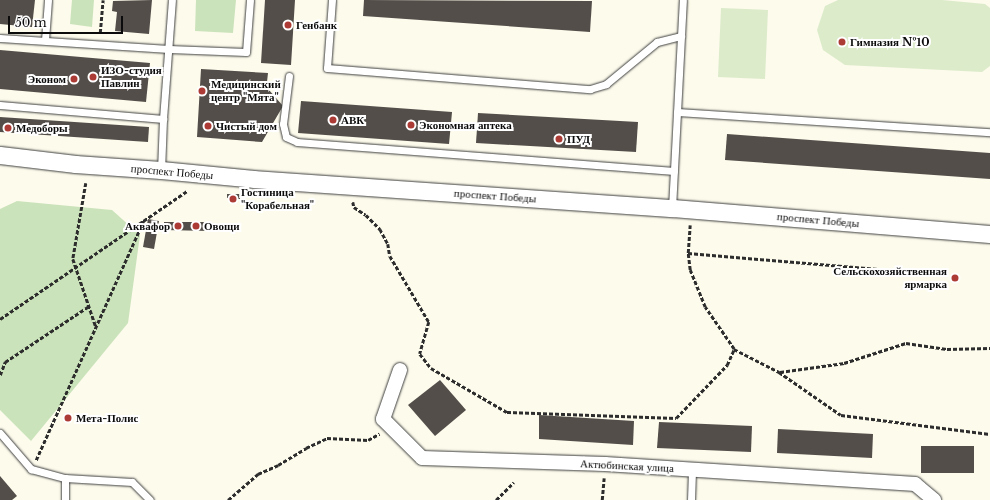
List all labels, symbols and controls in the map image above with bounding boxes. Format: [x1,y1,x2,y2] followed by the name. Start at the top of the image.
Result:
[10,8,125,34] scale bar
[15,15,47,30] text: 50 m
[296,18,337,32] place label: Генбанк
[283,20,293,30] marker: Генбанк
[850,35,930,49] place label: Гимназия №10
[837,37,847,47] marker: Гимназия №10
[101,64,162,90] place label: ИЗО-студия Павлин
[28,72,66,86] place label: Эконом
[88,72,98,82] marker: ИЗО-студия Павлин
[69,74,79,84] marker: Эконом
[211,78,281,104] place label: Медицинский центр "Мята"
[196,85,208,97] marker: Медицинский центр "Мята"
[341,113,364,127] place label: АВК
[328,115,338,125] marker: АВК
[419,118,512,132] place label: Экономная аптека
[216,119,277,133] place label: Чистый дом
[406,120,416,130] marker: Экономная аптека
[16,121,68,135] place label: Медоборы
[203,121,213,131] marker: Чистый дом
[3,123,13,133] marker: Медоборы
[567,132,590,146] place label: ПУД
[554,134,564,144] marker: ПУД
[130,162,214,182] street label: проспект Победы
[241,186,314,212] place label: Гостиница "Корабельная"
[453,187,537,205] street label: проспект Победы
[228,194,238,204] marker: Гостиница "Корабельная"
[776,210,860,230] street label: проспект Победы
[125,219,170,233] place label: Аквафор
[204,219,240,233] place label: Овощи
[173,221,183,231] marker: Аквафор
[191,221,201,231] marker: Овощи
[833,265,947,291] place label: Сельскохозяйственная ярмарка
[950,273,960,283] marker: Сельскохозяйственная ярмарка
[76,411,138,425] place label: Мета-Полис
[63,413,73,423] marker: Мета-Полис
[580,457,674,475] street label: Актюбинская улица

